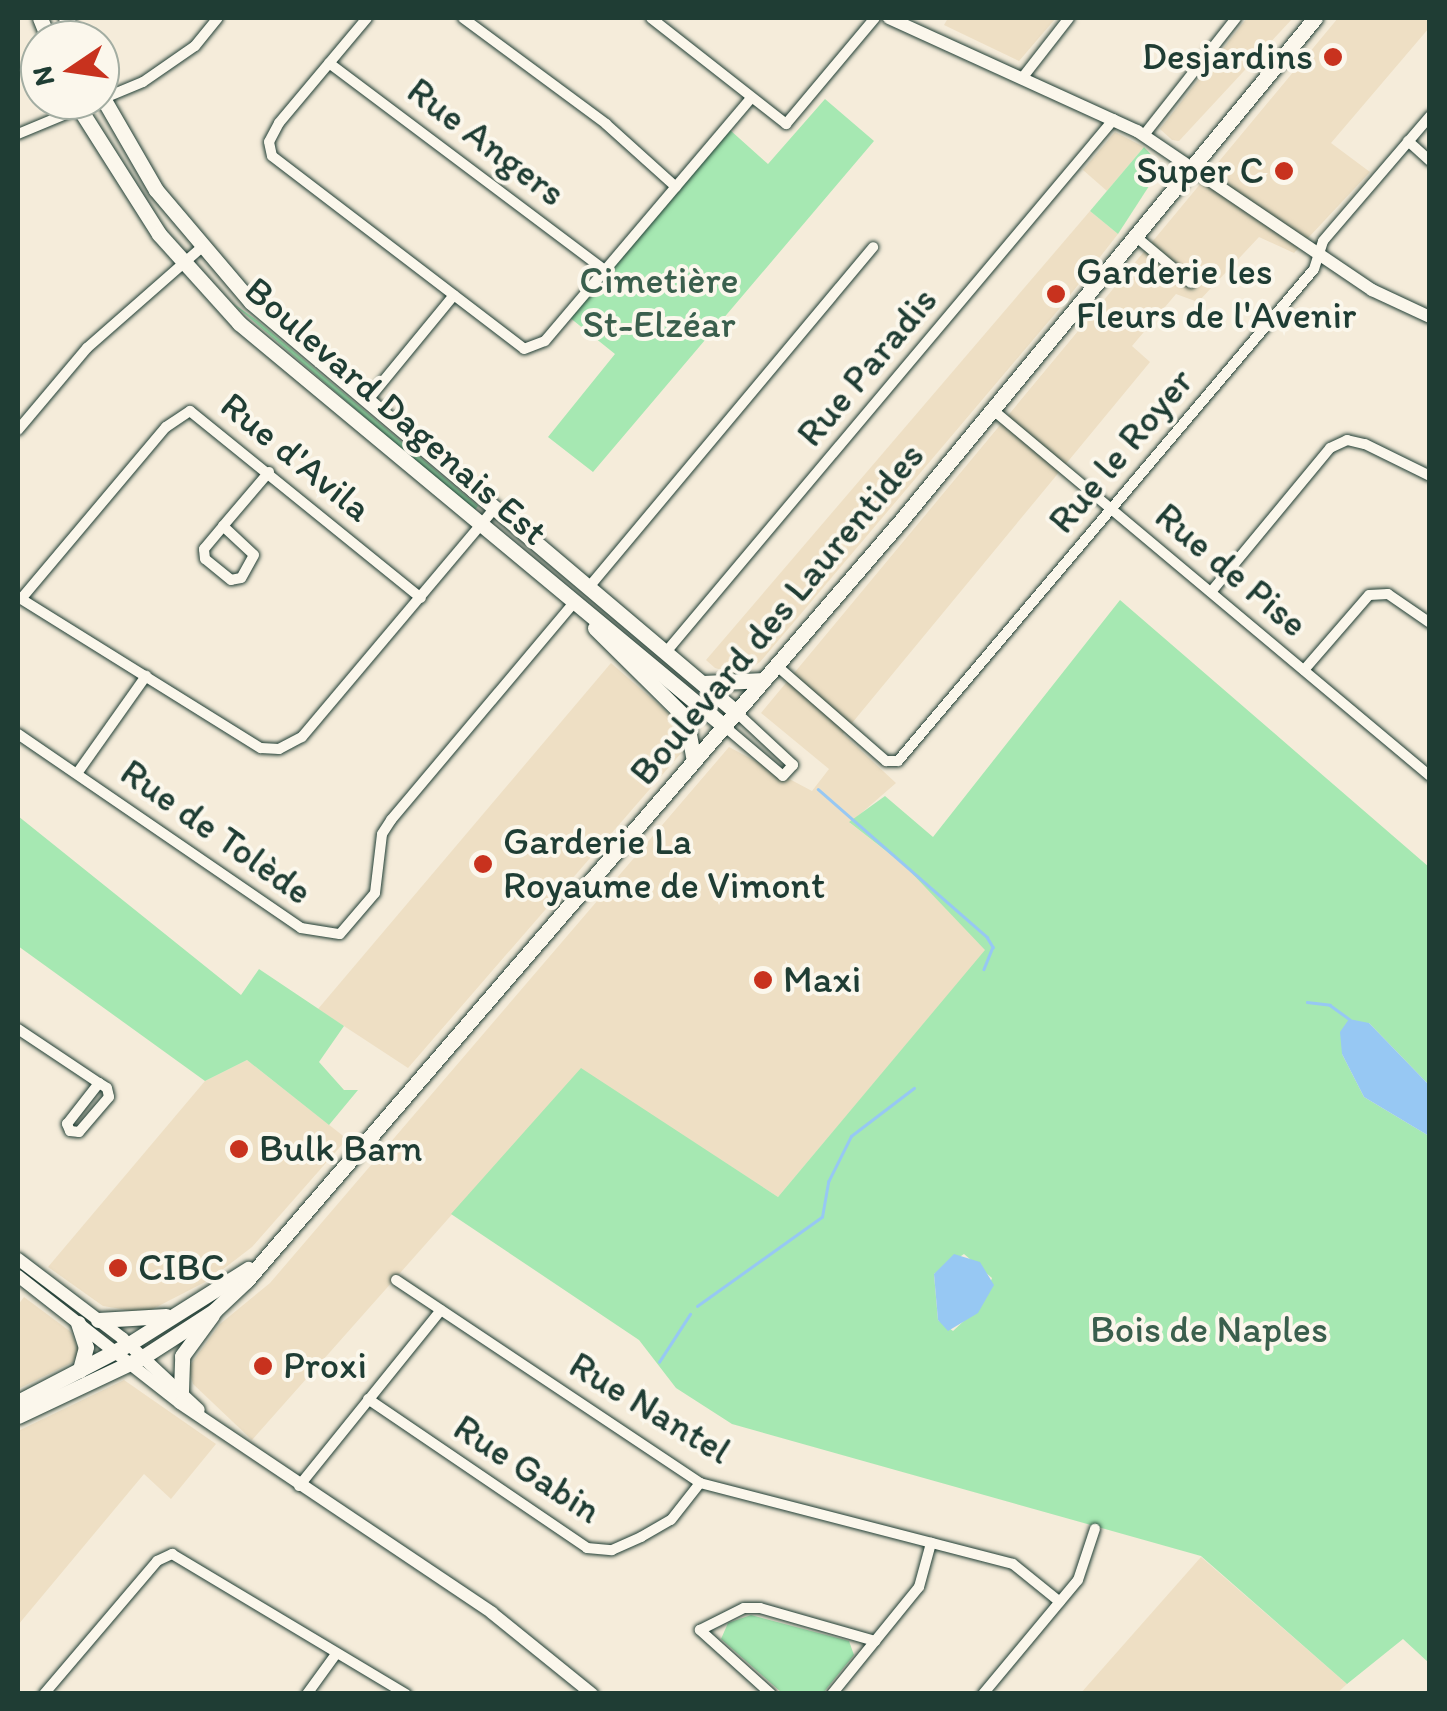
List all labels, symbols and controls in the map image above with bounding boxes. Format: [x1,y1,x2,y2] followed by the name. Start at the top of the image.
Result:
[20,20,120,120] north arrow
[1142,34,1313,80] place label: Desjardins
[1322,46,1344,68] marker: Desjardins
[24,63,61,89] text: N
[398,68,574,216] street label: Rue Angers
[1136,148,1264,194] place label: Super C
[1273,160,1295,182] marker: Super C
[1076,249,1357,338] place label: Garderie les Fleurs de l'Avenir
[579,258,739,348] park label: Cimetière St-Elzéar
[235,267,557,555] street label: Boulevard Dagenais Est
[788,279,946,455] street label: Rue Paradis
[1045,283,1067,305] marker: Garderie les Fleurs de l'Avenir
[1039,360,1203,542] street label: Rue le Royer
[212,383,380,531] street label: Rue d'Avila
[620,433,934,795] street label: Boulevard des Laurentides
[1146,493,1316,647] street label: Rue de Pise
[112,750,320,914] street label: Rue de Tolède
[503,819,825,908] place label: Garderie La Royaume de Vimont
[472,853,494,875] marker: Garderie La Royaume de Vimont
[783,957,861,1003] place label: Maxi
[752,969,774,991] marker: Maxi
[259,1126,423,1172] place label: Bulk Barn
[228,1138,250,1160] marker: Bulk Barn
[138,1245,225,1291] place label: CIBC
[107,1257,129,1279] marker: CIBC
[1090,1307,1328,1353] park label: Bois de Naples
[561,1342,739,1474] street label: Rue Nantel
[283,1343,367,1389] place label: Proxi
[252,1355,274,1377] marker: Proxi
[445,1405,609,1533] street label: Rue Gabin

